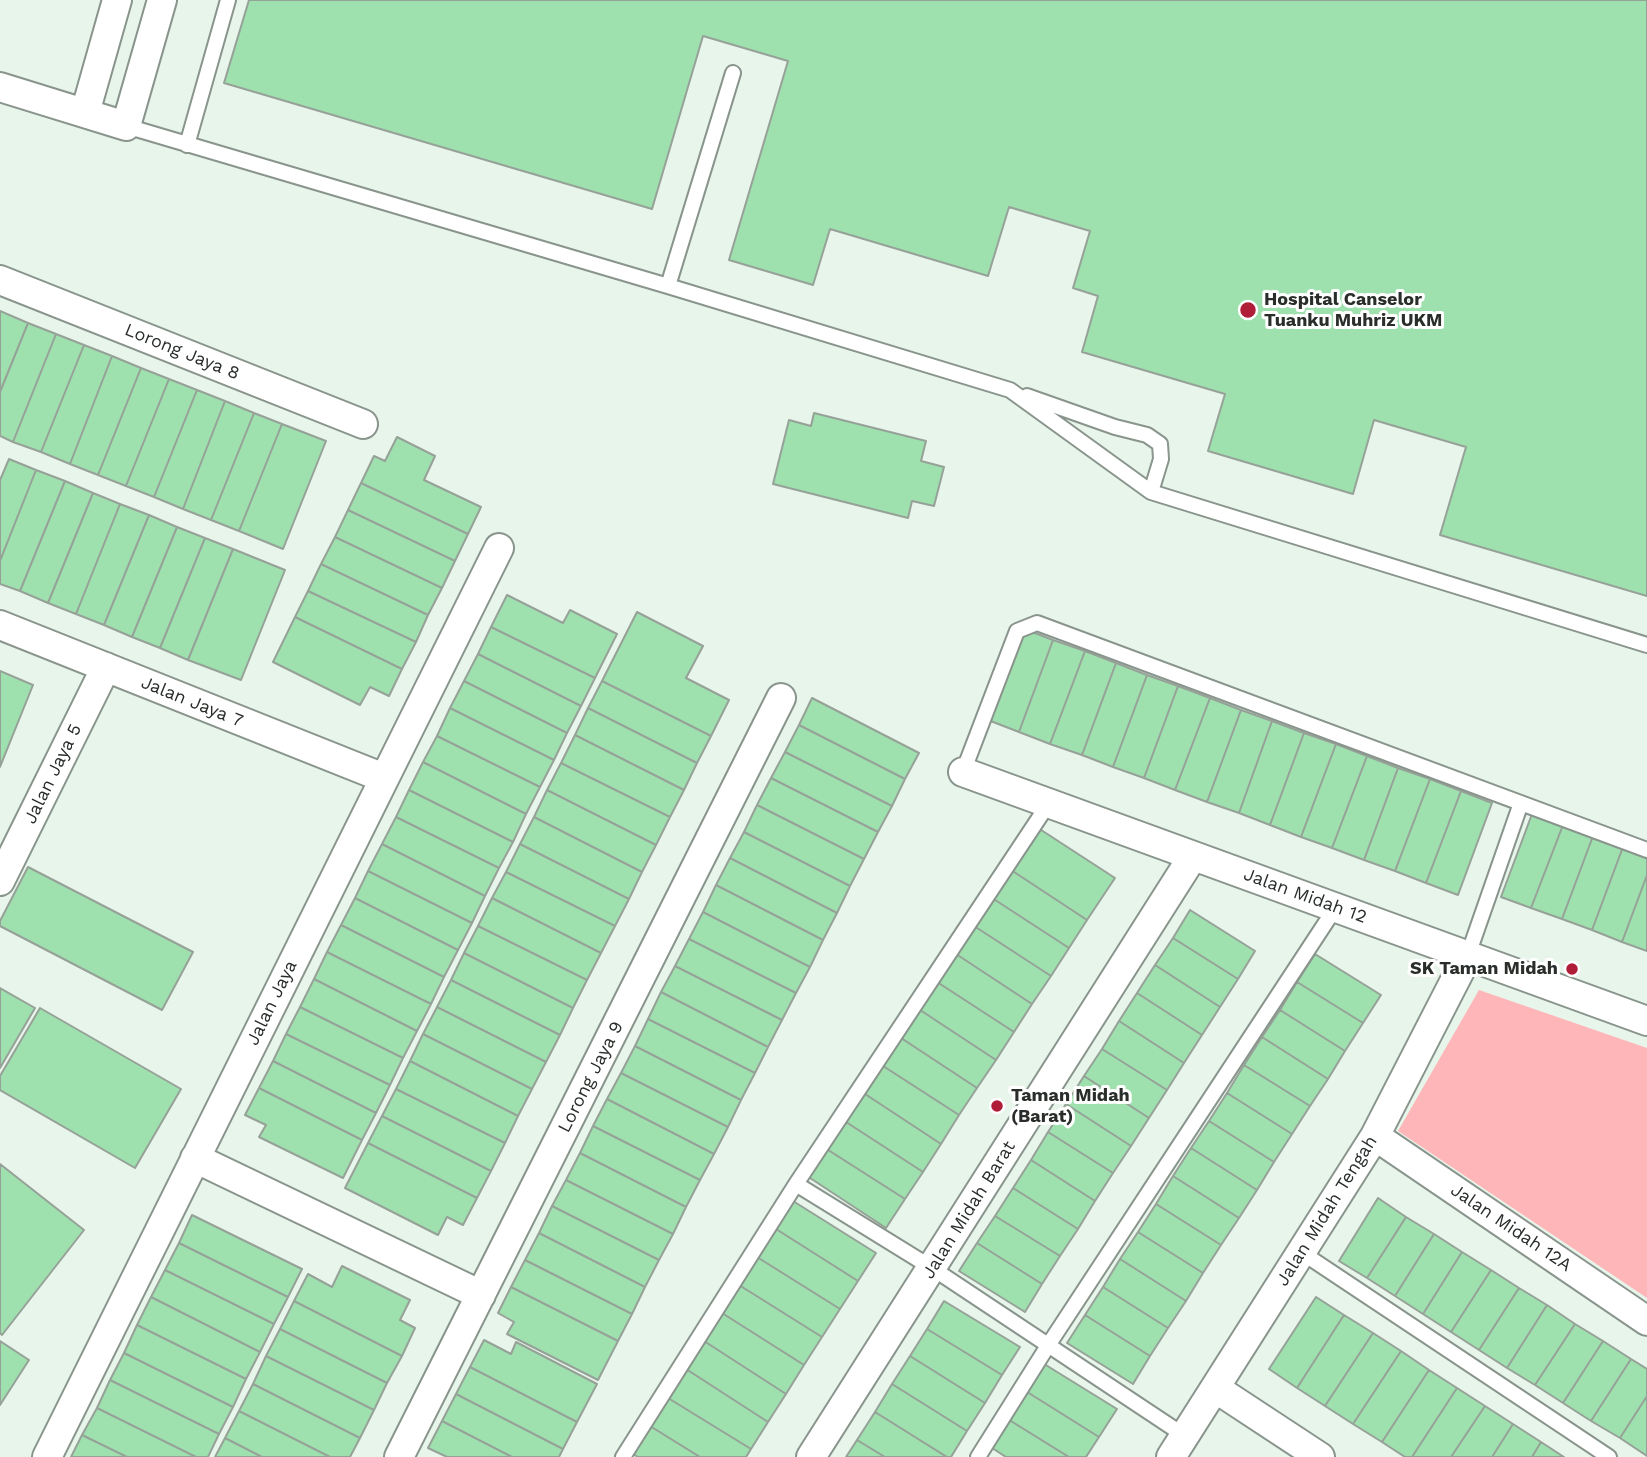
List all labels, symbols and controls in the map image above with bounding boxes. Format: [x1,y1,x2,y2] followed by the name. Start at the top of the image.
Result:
[1264,289,1442,332] place label: Hospital Canselor Tuanku Muhriz UKM
[1238,300,1258,320] marker: Hospital Canselor Tuanku Muhriz UKM
[121,319,243,385] street label: Lorong Jaya 8
[138,672,246,732] street label: Jalan Jaya 7
[20,721,86,827] street label: Jalan Jaya 5
[1240,864,1370,928] street label: Jalan Midah 12
[242,957,302,1049] street label: Jalan Jaya
[1410,958,1558,980] place label: SK Taman Midah
[1564,961,1580,977] marker: SK Taman Midah
[554,1018,628,1136] street label: Lorong Jaya 9
[1011,1085,1130,1128] place label: Taman Midah (Barat)
[989,1098,1005,1114] marker: Taman Midah (Barat)
[1272,1132,1382,1290] street label: Jalan Midah Tengah
[918,1137,1020,1283] street label: Jalan Midah Barat
[1446,1180,1576,1276] street label: Jalan Midah 12A

